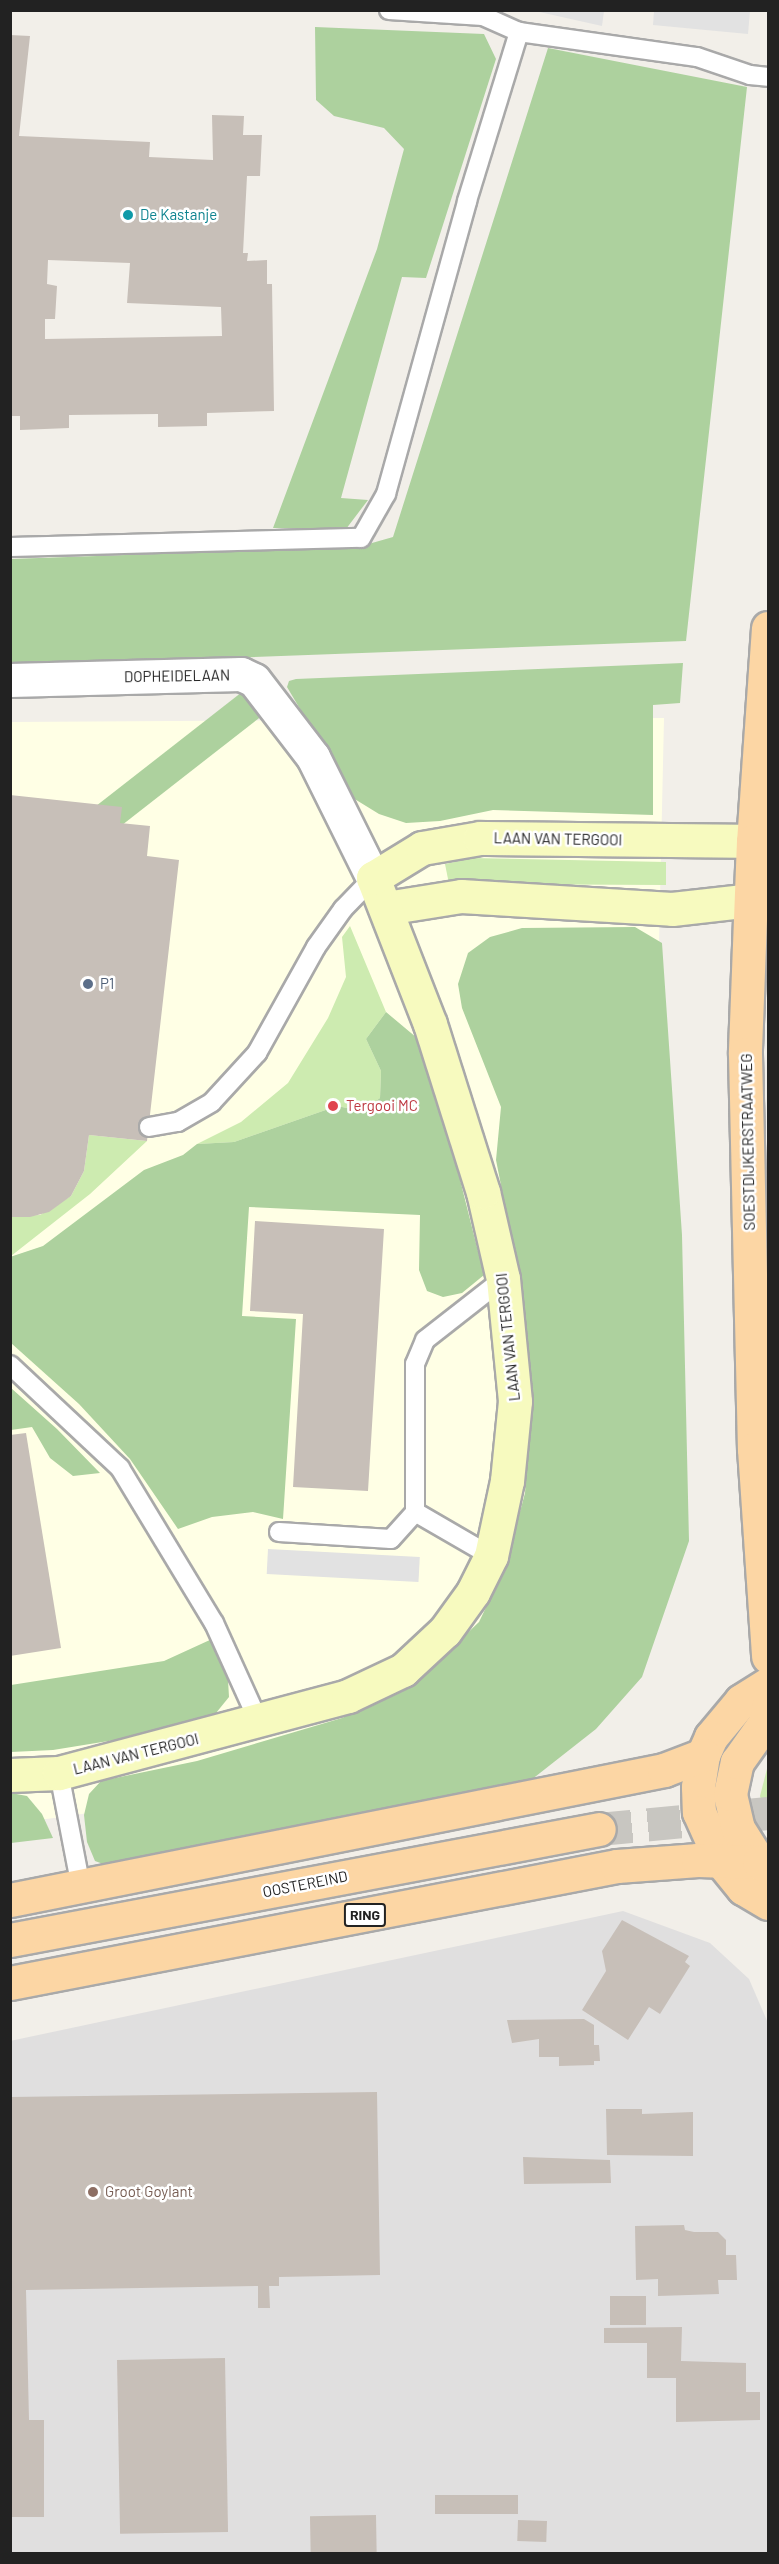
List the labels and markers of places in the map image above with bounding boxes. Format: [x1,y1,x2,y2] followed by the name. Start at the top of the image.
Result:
[140,206,217,224] place label: De Kastanje
[121,208,135,222] marker: De Kastanje
[100,975,114,993] place label: P1
[81,977,95,991] marker: P1
[324,1097,342,1115] marker: Tergooi MC
[346,1097,418,1115] place label: Tergooi MC
[105,2183,193,2201] place label: Groot Goylant
[86,2185,100,2199] marker: Groot Goylant

